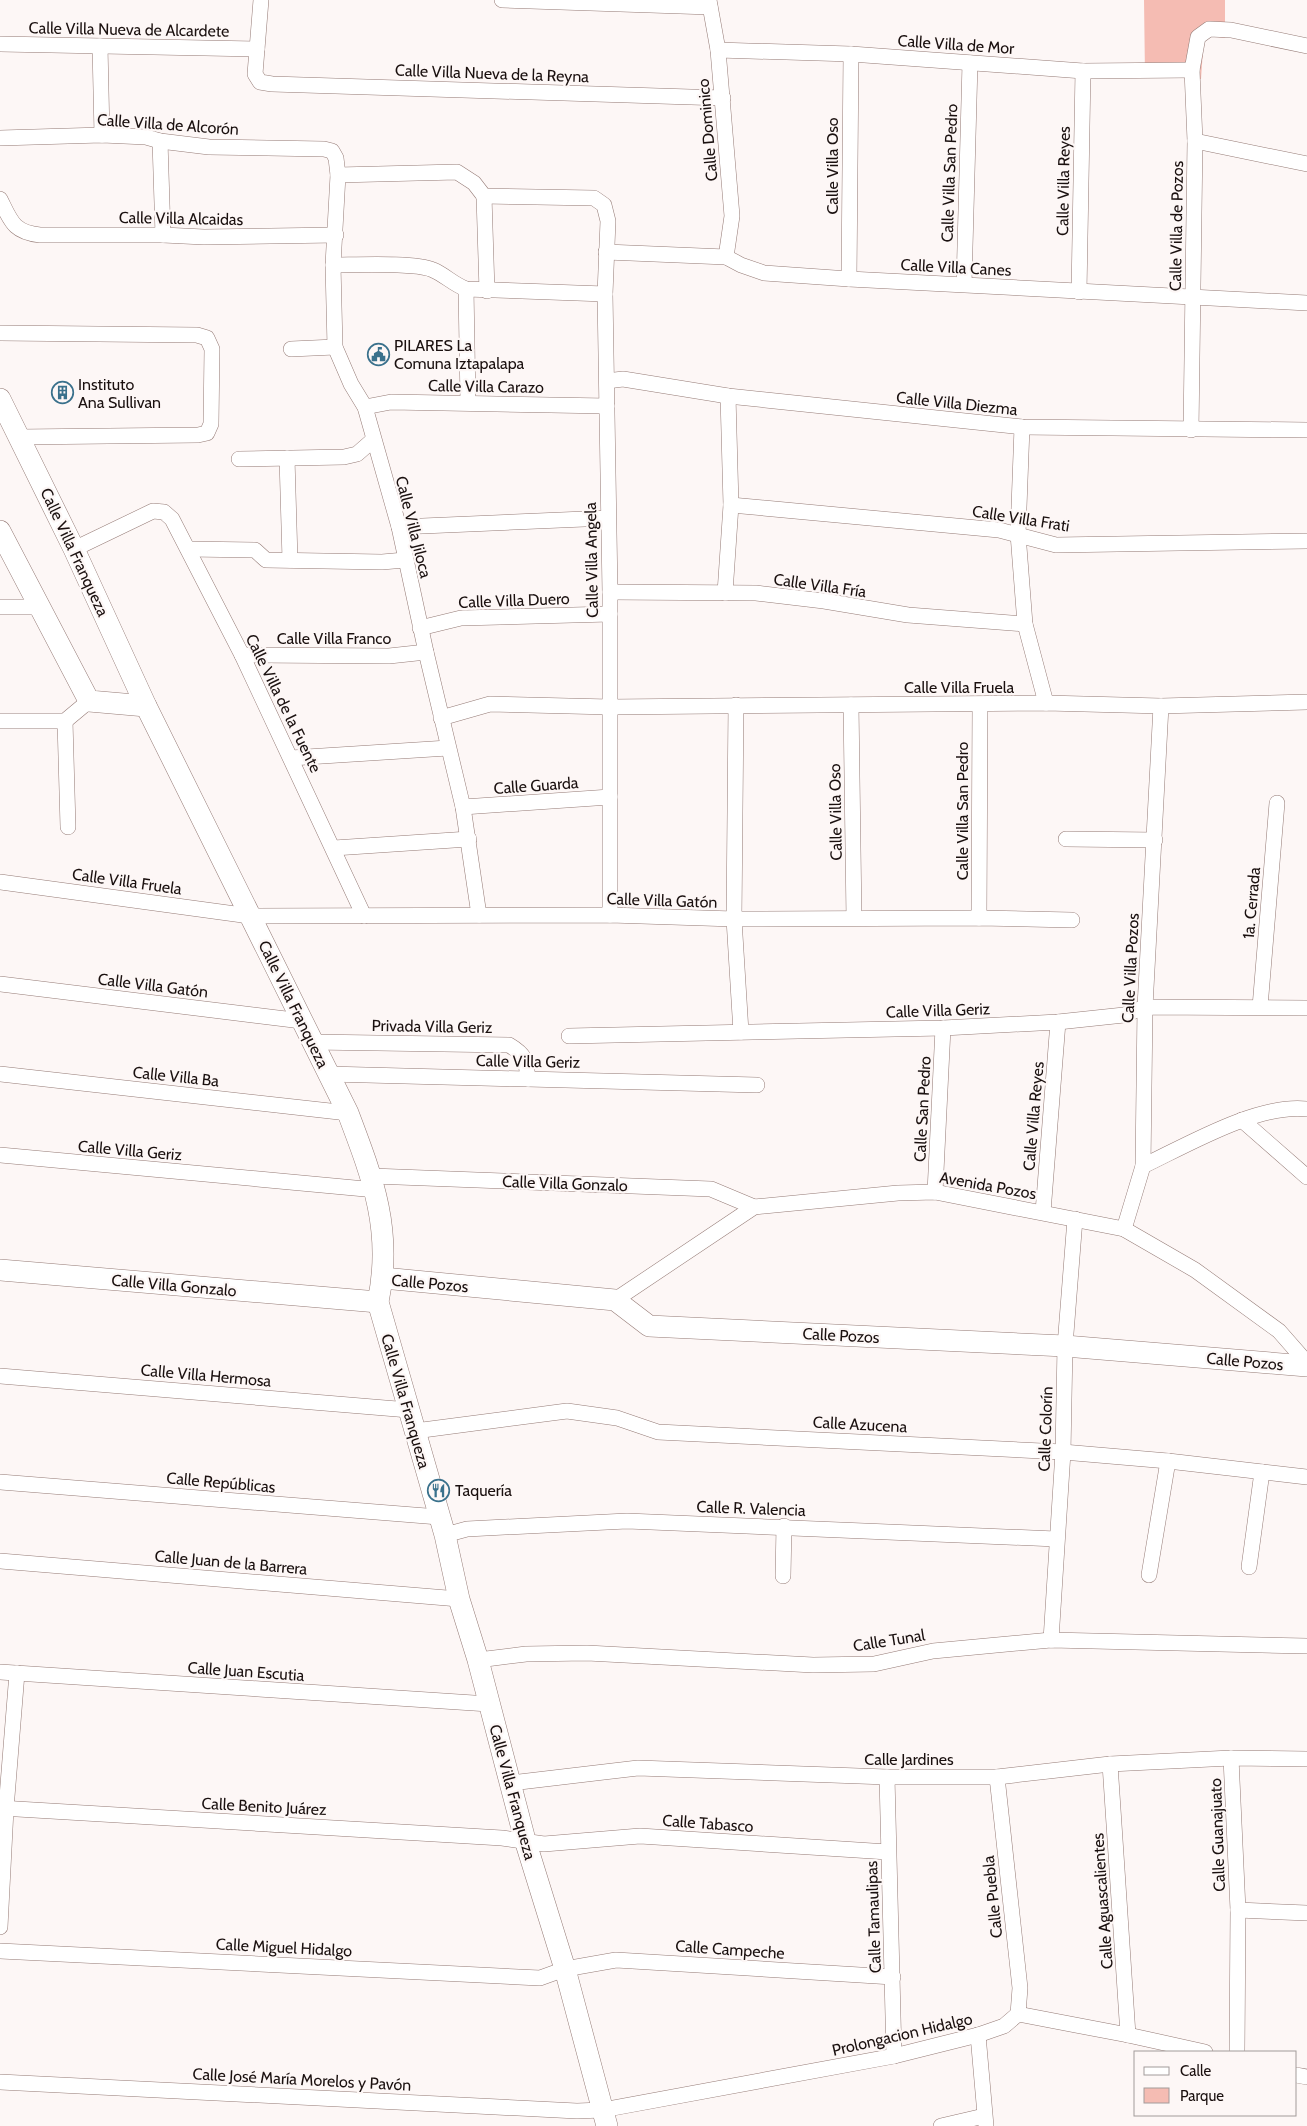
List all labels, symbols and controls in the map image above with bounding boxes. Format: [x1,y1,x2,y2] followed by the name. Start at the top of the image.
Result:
[29,18,229,41] street label: Calle Villa Nueva de Alcardete
[897,31,1016,58] street label: Calle Villa de Mor
[395,61,590,86] street label: Calle Villa Nueva de la Reyna
[694,78,721,182] street label: Calle Dominico
[938,103,961,243] street label: Calle Villa San Pedro
[96,110,240,139] street label: Calle Villa de Alcorón
[823,117,842,215] street label: Calle Villa Oso
[1053,126,1074,236] street label: Calle Villa Reyes
[1166,160,1187,291] street label: Calle Villa de Pozos
[119,208,244,229] street label: Calle Villa Alcaidas
[900,255,1012,280] street label: Calle Villa Canes
[394,336,525,373] place label: PILARES La Comuna Iztapalapa
[366,342,390,366] public building icon: PILARES La Comuna Iztapalapa
[78,375,161,412] place label: Instituto Ana Sullivan
[428,376,544,397] street label: Calle Villa Carazo
[50,381,74,405] building icon: Instituto Ana Sullivan
[895,388,1019,419] street label: Calle Villa Diezma
[392,474,435,580] street label: Calle Villa Jiloca
[36,485,113,620] street label: Calle Villa Franqueza
[971,501,1071,536] street label: Calle Villa Frati
[581,502,602,618] street label: Calle Villa Angela
[772,570,868,601] street label: Calle Villa Fría
[458,589,570,612] street label: Calle Villa Duero
[277,629,392,648] street label: Calle Villa Franco
[242,631,325,776] street label: Calle Villa de la Fuente
[904,678,1014,697] street label: Calle Villa Fruela
[953,741,972,880] street label: Calle Villa San Pedro
[825,763,846,861] street label: Calle Villa Oso
[493,773,579,798] street label: Calle Guarda
[71,864,183,899] street label: Calle Villa Fruela
[1239,866,1264,940] street label: 1a. Cerrada
[606,889,718,912] street label: Calle Villa Gatón
[1118,912,1143,1023] street label: Calle Villa Pozos
[254,937,333,1071] street label: Calle Villa Franqueza
[97,969,209,1002] street label: Calle Villa Gatón
[886,999,991,1022] street label: Calle Villa Geriz
[372,1016,493,1037] street label: Privada Villa Geriz
[476,1051,581,1072] street label: Calle Villa Geriz
[910,1055,935,1162] street label: Calle San Pedro
[1019,1060,1048,1172] street label: Calle Villa Reyes
[132,1063,220,1091] street label: Calle Villa Ba
[77,1136,183,1165] street label: Calle Villa Geriz
[938,1168,1038,1203] street label: Avenida Pozos
[502,1172,628,1195] street label: Calle Villa Gonzalo
[111,1271,238,1300] street label: Calle Villa Gonzalo
[391,1271,470,1296] street label: Calle Pozos
[802,1324,880,1347] street label: Calle Pozos
[377,1332,434,1471] street label: Calle Villa Franqueza
[1206,1349,1285,1374] street label: Calle Pozos
[140,1360,272,1391] street label: Calle Villa Hermosa
[1035,1386,1056,1472] street label: Calle Colorín
[812,1413,908,1436] street label: Calle Azucena
[166,1468,277,1497] street label: Calle Repúblicas
[427,1478,451,1502] restaurant icon: Taquería
[455,1481,512,1500] place label: Taquería
[696,1497,806,1520] street label: Calle R. Valencia
[154,1546,308,1579] street label: Calle Juan de la Barrera
[852,1625,927,1656] street label: Calle Tunal
[187,1658,305,1685] street label: Calle Juan Escutia
[485,1722,540,1862] street label: Calle Villa Franqueza
[864,1750,954,1769] street label: Calle Jardines
[1206,1778,1229,1892] street label: Calle Guanajuato
[201,1794,327,1819] street label: Calle Benito Juárez
[662,1811,754,1836] street label: Calle Tabasco
[1088,1832,1117,1970] street label: Calle Aguascalientes
[979,1854,1006,1939] street label: Calle Puebla
[862,1860,885,1974] street label: Calle Tamaulipas
[215,1934,353,1961] street label: Calle Miguel Hidalgo
[675,1936,785,1963] street label: Calle Campeche
[830,2009,974,2060] street label: Prolongacion Hidalgo
[1134,2051,1297,2116] legend
[1180,2062,1211,2080] text: Calle
[192,2064,412,2095] street label: Calle José María Morelos y Pavón
[1180,2087,1224,2105] text: Parque

